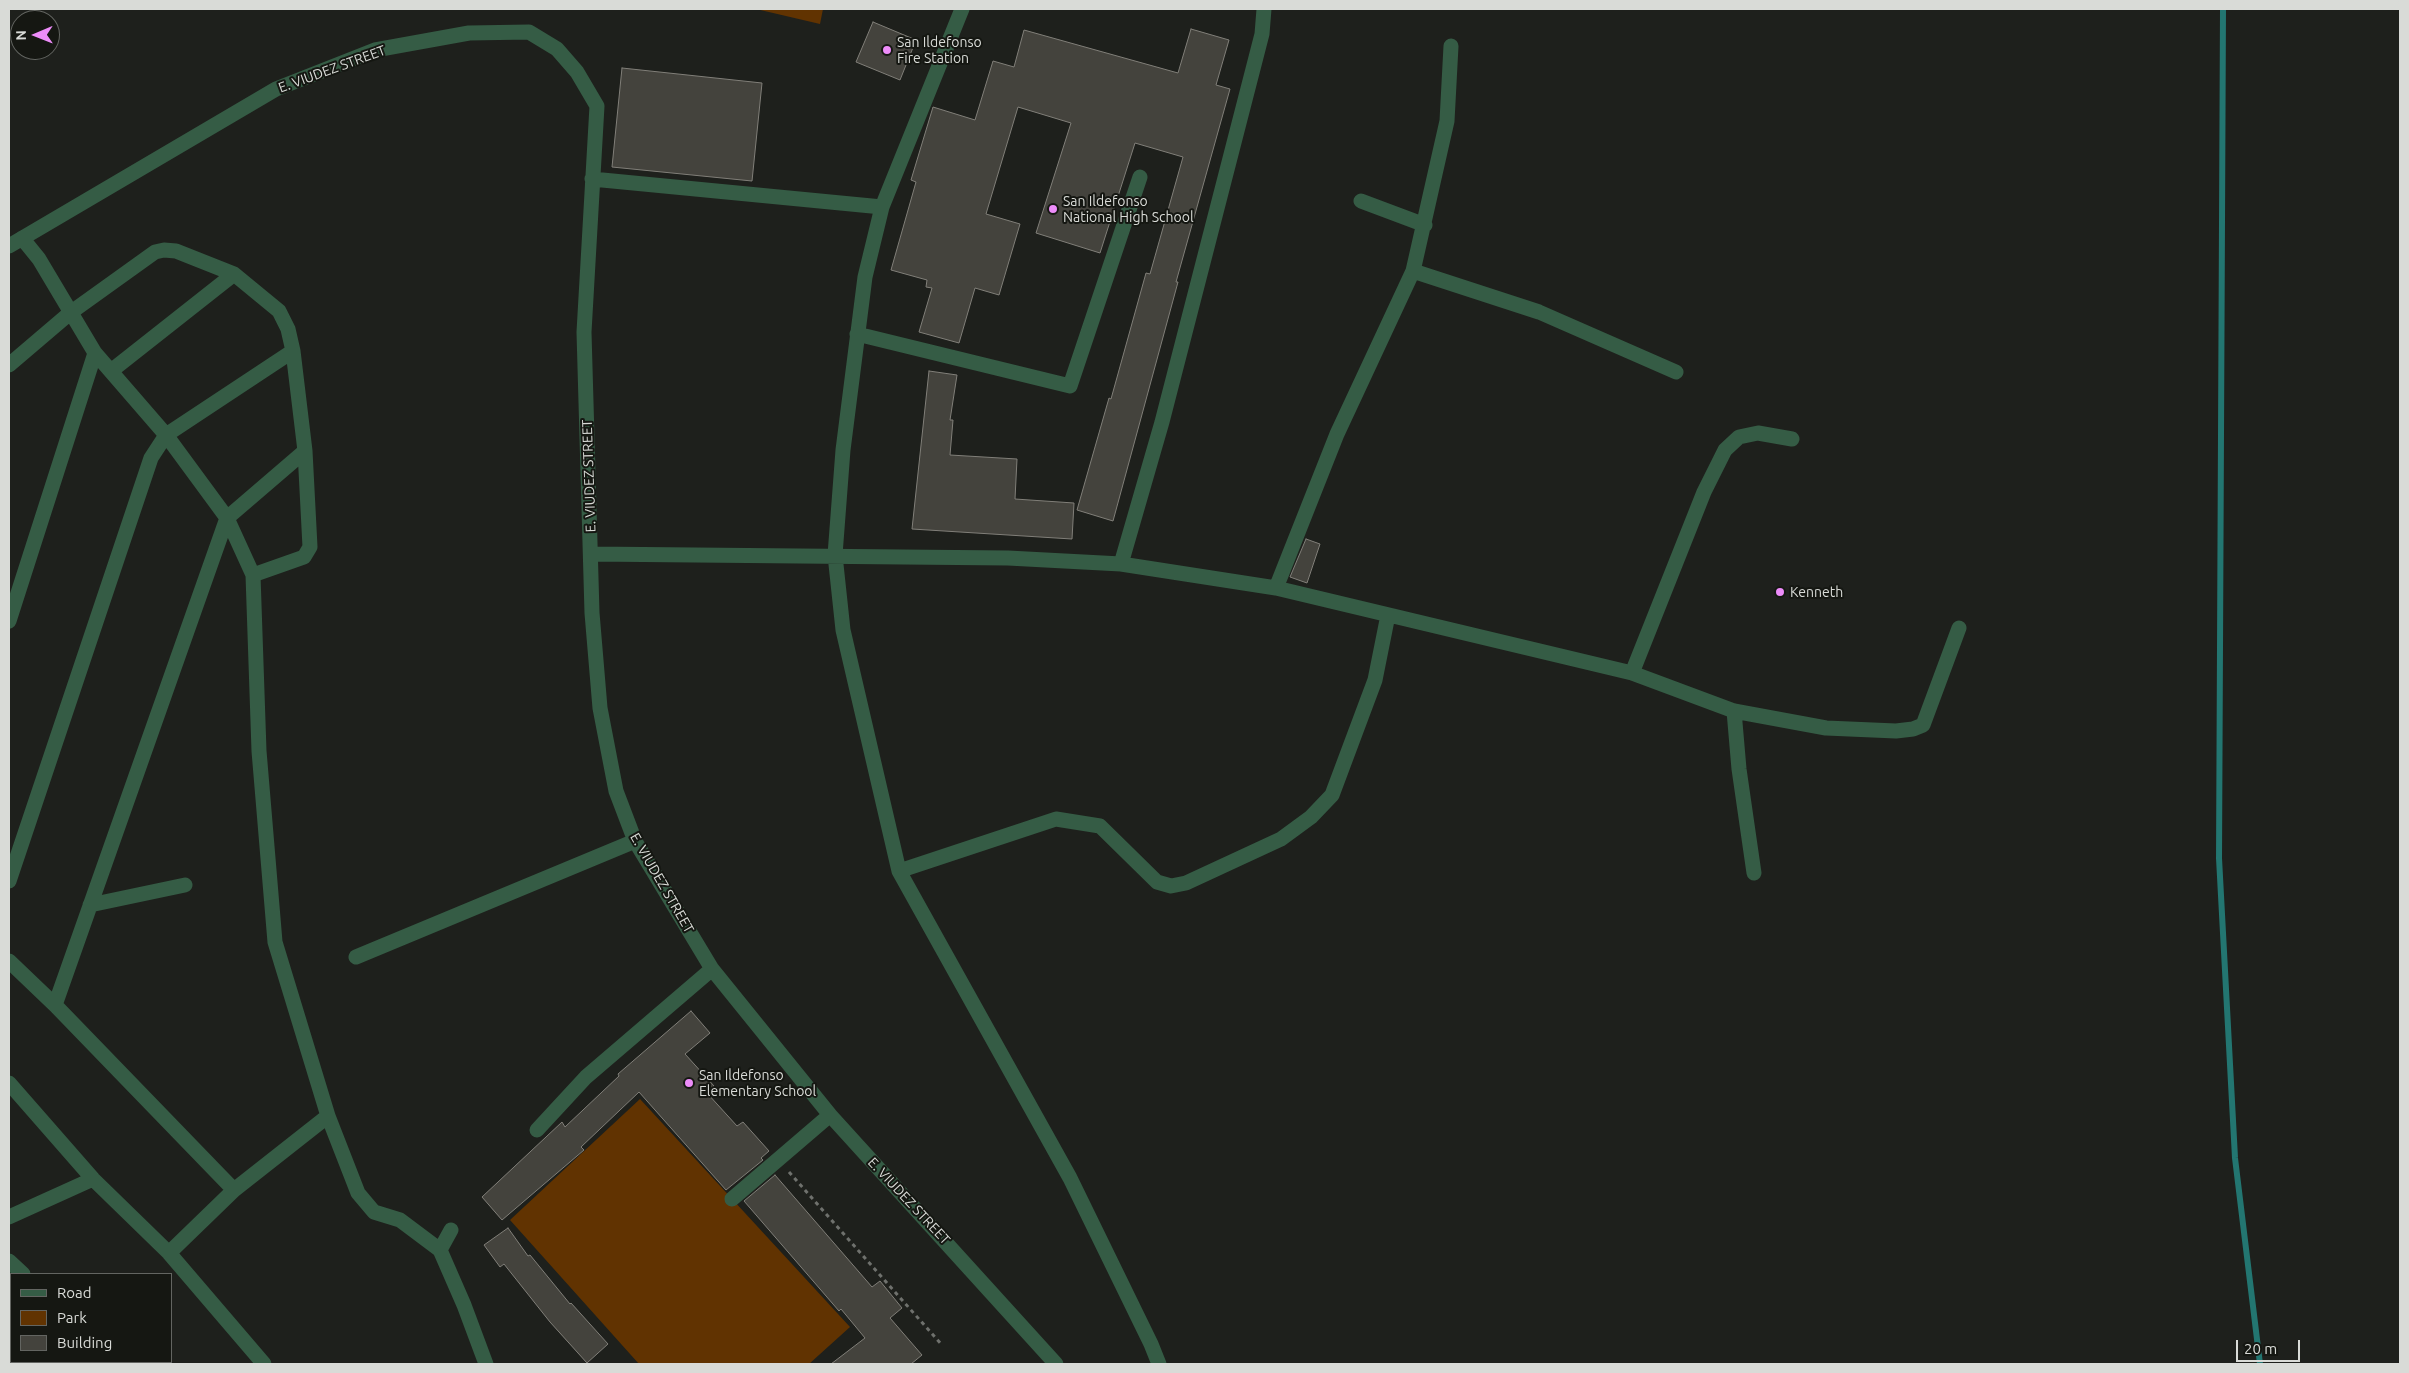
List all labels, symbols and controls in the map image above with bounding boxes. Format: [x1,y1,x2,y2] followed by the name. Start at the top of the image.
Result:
[10,10,60,60] north arrow
[13,30,29,41] text: N
[897,34,982,66] place label: San Ildefonso Fire Station
[276,42,388,96] street label: E. VIUDEZ STREET
[881,44,893,56] marker: San Ildefonso Fire Station
[1063,193,1194,226] place label: San Ildefonso National High School
[1047,203,1059,215] marker: San Ildefonso National High School
[579,419,599,533] street label: E. VIUDEZ STREET
[1790,584,1843,600] place label: Kenneth
[1774,586,1786,598] marker: Kenneth
[627,830,697,936] street label: E. VIUDEZ STREET
[699,1067,816,1100] place label: San Ildefonso Elementary School
[683,1077,695,1089] marker: San Ildefonso Elementary School
[864,1154,954,1248] street label: E. VIUDEZ STREET
[10,1273,172,1363] legend
[57,1284,92,1301] text: Road
[57,1309,87,1326] text: Park
[2239,1330,2303,1362] scale bar
[57,1334,112,1351] text: Building
[2244,1340,2277,1357] text: 20 m

